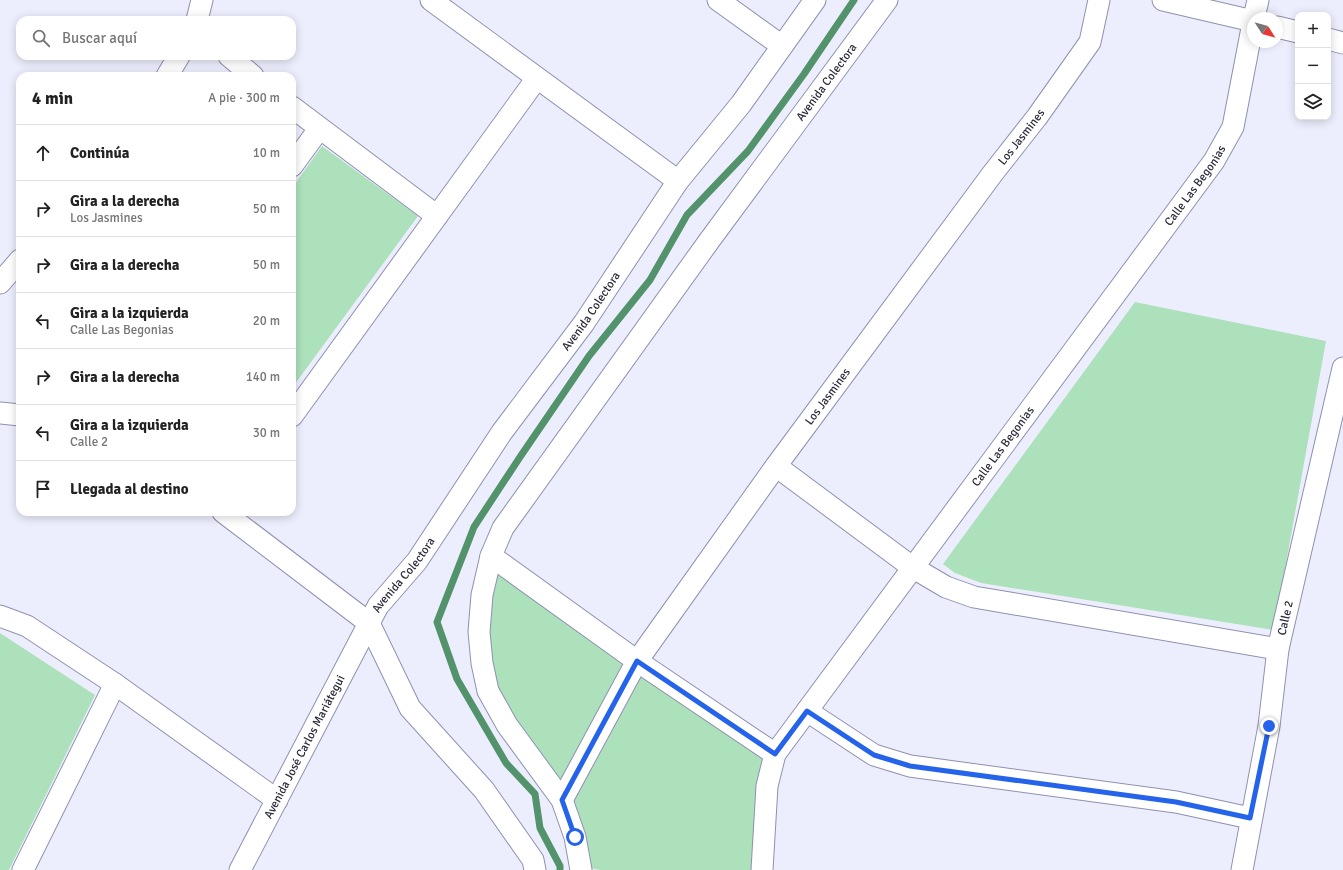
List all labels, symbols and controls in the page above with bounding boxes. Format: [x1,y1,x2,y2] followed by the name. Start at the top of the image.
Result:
[1247,12,1283,48] north arrow
[1295,12,1331,120] map controls
[1295,12,1331,48] button: +
[16,16,296,60] search box
[30,27,52,49] icon: search
[62,29,137,47] text: Buscar aquí
[793,41,860,124] street label: Avenida Colectora
[1295,48,1331,84] button: −
[1295,84,1331,120] button: layers
[32,88,73,109] text: 4 min
[208,90,280,106] text: A pie · 300 m
[995,106,1048,168] street label: Los Jasmines
[32,142,54,164] icon: ahead
[1161,143,1229,229] street label: Calle Las Begonias
[70,144,129,162] text: Continúa
[253,145,280,161] text: 10 m
[70,192,180,210] text: Gira a la derecha
[32,198,54,220] icon: right
[253,201,280,217] text: 50 m
[70,210,143,226] text: Los Jasmines
[32,254,54,276] icon: right
[70,256,180,274] text: Gira a la derecha
[253,257,280,273] text: 50 m
[559,269,624,354] street label: Avenida Colectora
[70,304,189,322] text: Gira a la izquierda
[32,310,54,332] icon: left
[253,313,280,329] text: 20 m
[70,322,174,338] text: Calle Las Begonias
[802,365,854,428] street label: Los Jasmines
[32,366,54,388] icon: right
[70,368,180,386] text: Gira a la derecha
[246,369,280,385] text: 140 m
[969,404,1038,490] street label: Calle Las Begonias
[70,416,189,434] text: Gira a la izquierda
[32,422,54,444] icon: left
[253,425,280,441] text: 30 m
[70,434,108,450] text: Calle 2
[32,478,54,500] icon: arrive
[70,480,189,498] text: Llegada al destino
[369,535,438,615] street label: Avenida Colectora
[1274,599,1297,637] street label: Calle 2
[261,673,349,821] street label: Avenida José Carlos Mariátegui
[1260,717,1278,735] route end
[566,828,584,846] route start

